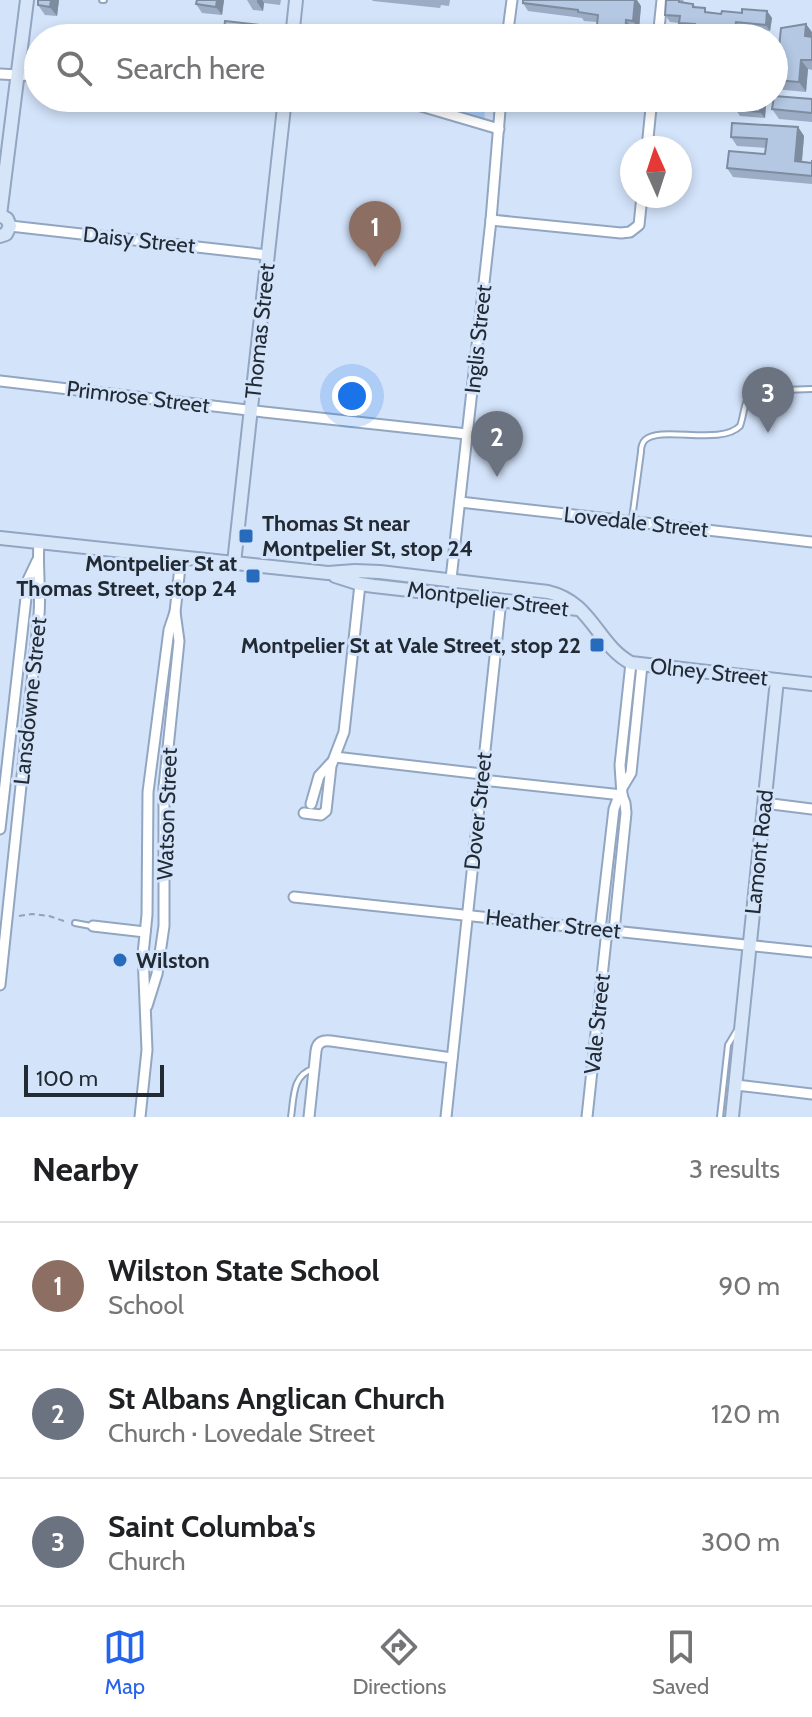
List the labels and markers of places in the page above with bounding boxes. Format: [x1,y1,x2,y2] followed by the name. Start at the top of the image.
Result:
[349,201,401,267] pin: 1
[742,367,794,433] pin: 3
[471,411,523,477] pin: 2
[262,510,473,562] place label: Thomas St near Montpelier St, stop 24
[237,527,255,545] marker: Thomas St near Montpelier St, stop 24
[16,550,237,602] place label: Montpelier St at Thomas Street, stop 24
[244,567,262,585] marker: Montpelier St at Thomas Street, stop 24
[241,632,581,659] place label: Montpelier St at Vale Street, stop 22
[588,636,606,654] marker: Montpelier St at Vale Street, stop 22
[136,947,210,974] place label: Wilston
[111,951,129,969] marker: Wilston

